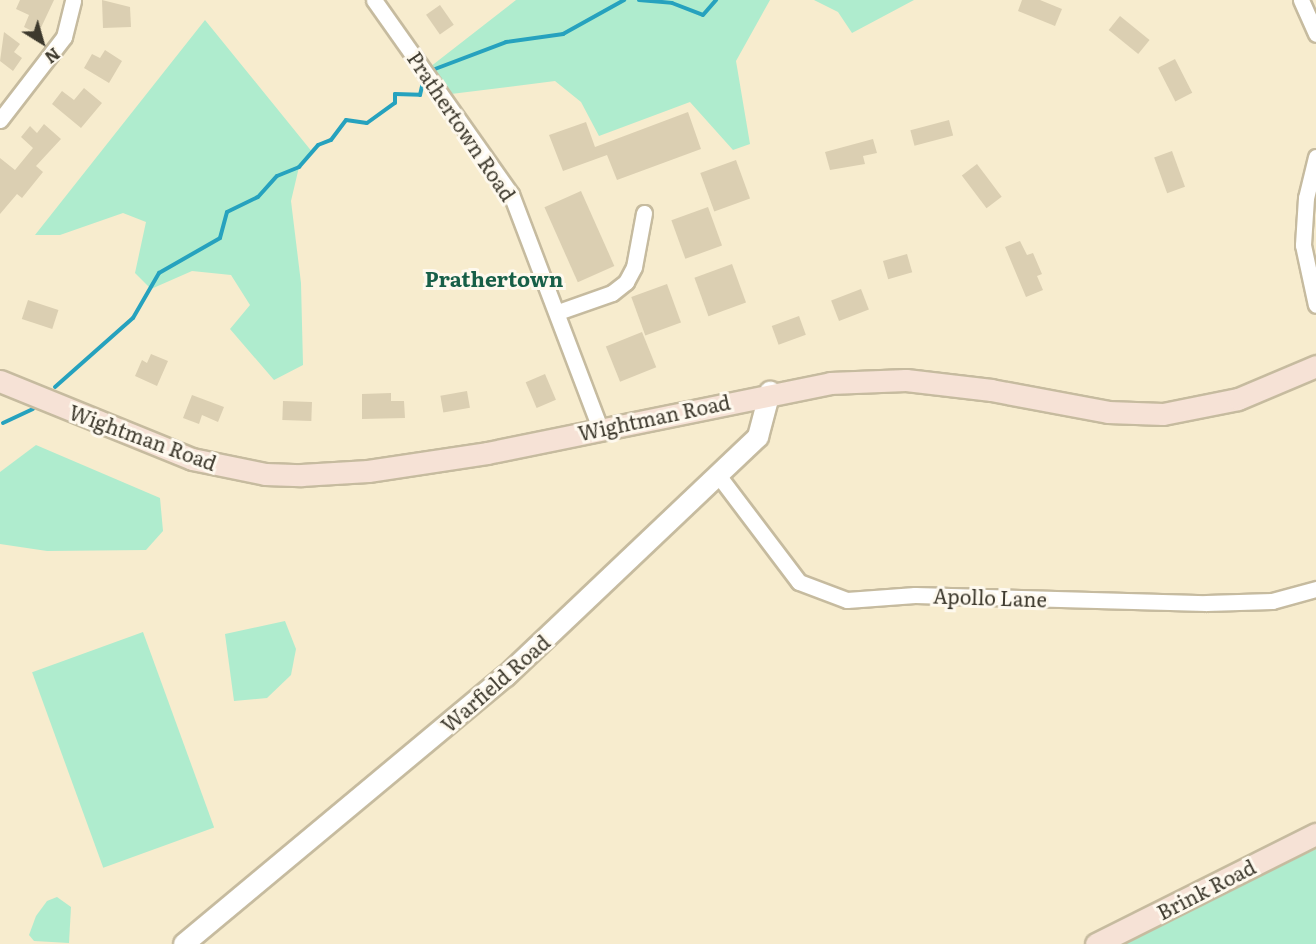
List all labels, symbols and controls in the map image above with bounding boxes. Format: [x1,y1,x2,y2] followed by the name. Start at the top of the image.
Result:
[12,12,72,72] north arrow
[40,43,65,70] text: N
[403,47,521,205] street label: Prathertown Road
[425,265,563,291] district label: Prathertown
[576,389,732,445] street label: Wightman Road
[66,399,220,475] street label: Wightman Road
[933,583,1047,611] street label: Apollo Lane
[436,629,554,737] street label: Warfield Road
[1153,854,1259,924] street label: Brink Road

